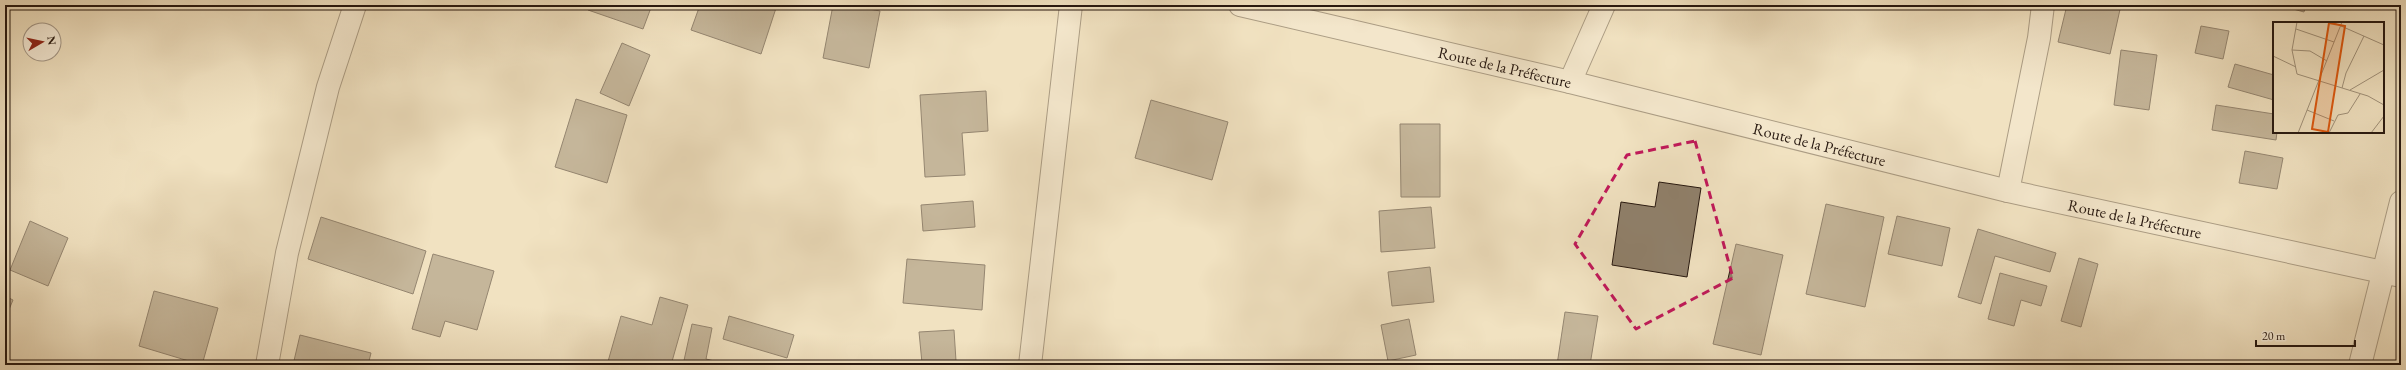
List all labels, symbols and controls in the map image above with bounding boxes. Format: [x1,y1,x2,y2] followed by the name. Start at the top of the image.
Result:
[22,22,62,62] north arrow
[2273,22,2384,133] inset map
[44,35,60,46] text: N
[1436,41,1574,92] street label: Route de la Préfecture
[1751,117,1888,171] street label: Route de la Préfecture
[2066,194,2204,243] street label: Route de la Préfecture
[2256,322,2355,348] scale bar
[2262,328,2286,344] text: 20 m

